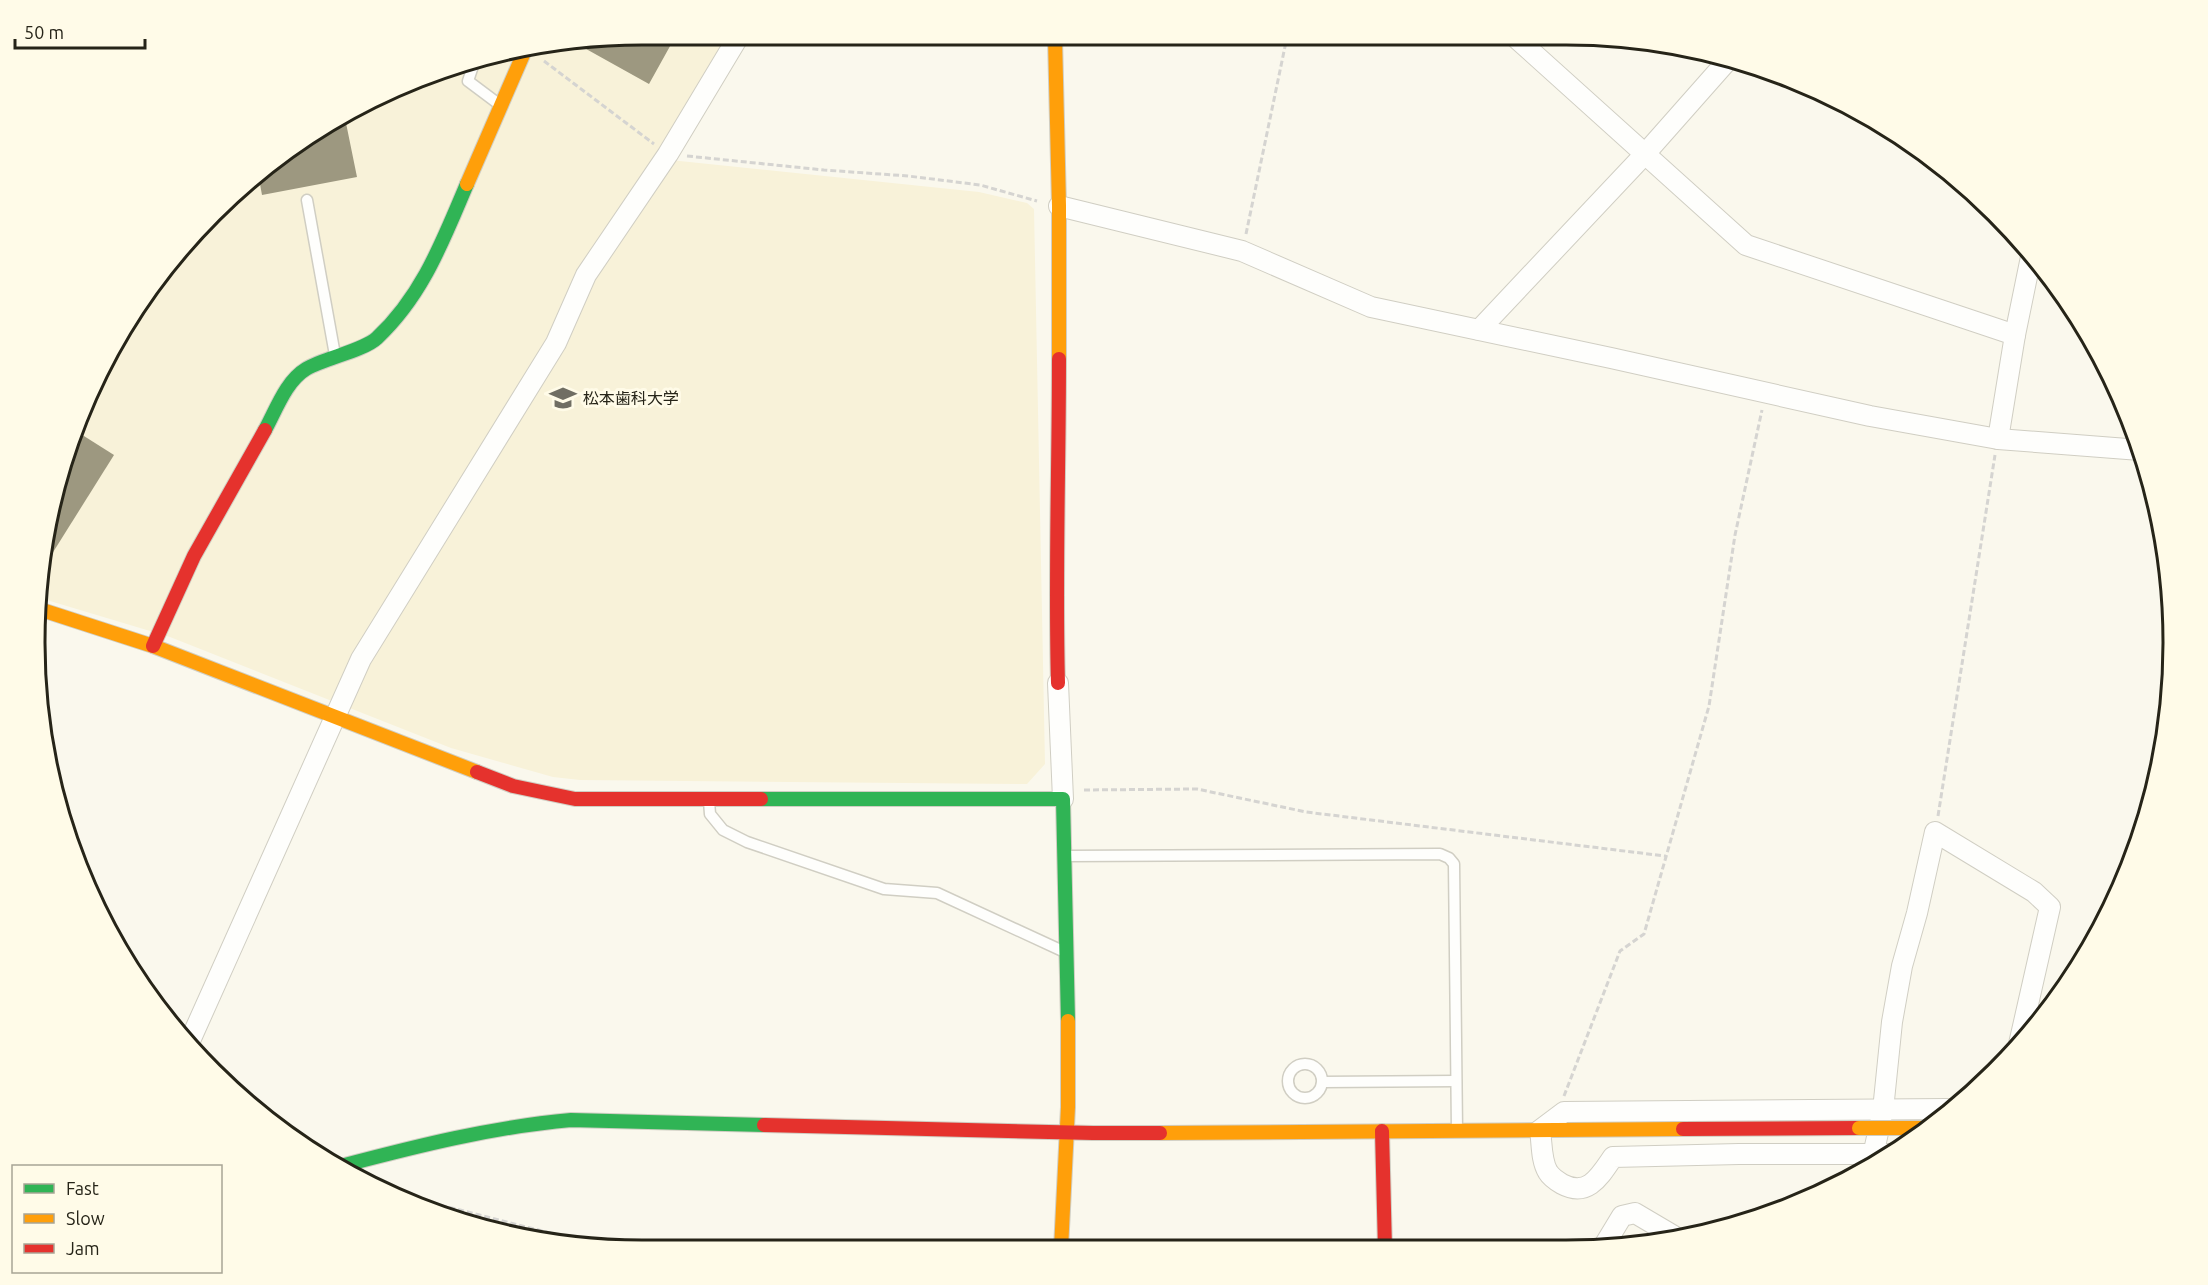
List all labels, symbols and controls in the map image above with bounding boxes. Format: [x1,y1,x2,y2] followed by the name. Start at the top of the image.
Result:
[15,12,146,50] scale bar
[24,22,64,42] text: 50 m
[548,383,578,413] school or university icon: 松本歯科大学
[583,389,679,407] place label: 松本歯科大学
[12,1165,222,1273] legend
[66,1178,99,1198] text: Fast
[66,1208,105,1228] text: Slow
[66,1238,100,1258] text: Jam

